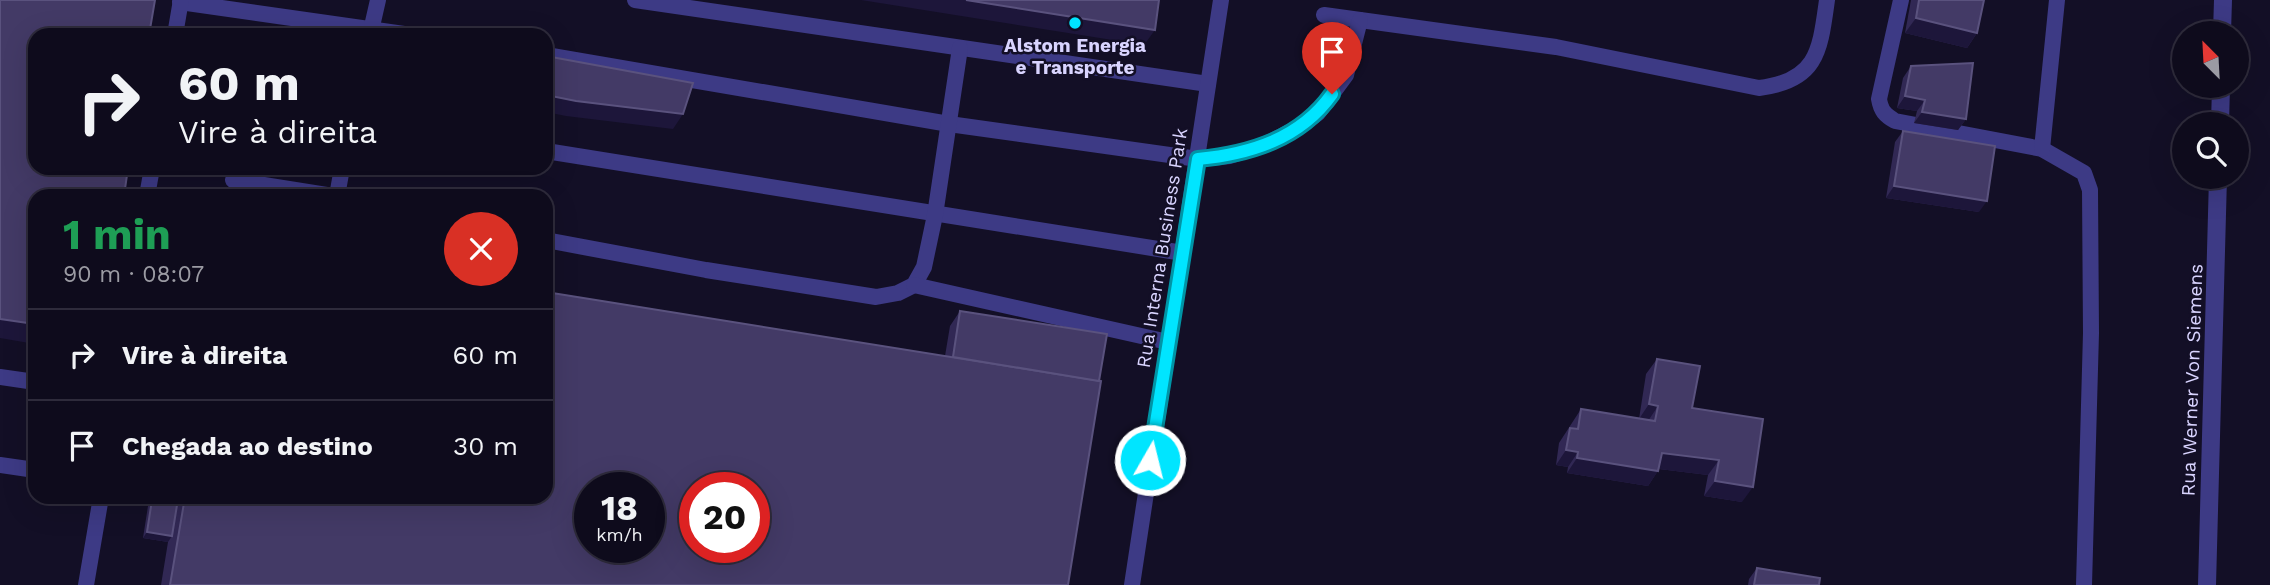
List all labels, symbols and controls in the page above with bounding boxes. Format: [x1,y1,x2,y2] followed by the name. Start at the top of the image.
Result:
[1067,15,1083,31] marker: Alstom Energia e Transporte
[2172,21,2249,98] north arrow
[2172,21,2249,189] map controls
[1302,22,1362,94] pin
[1313,33,1351,71] icon: arrive
[1004,34,1146,79] place label: Alstom Energia e Transporte
[178,54,300,112] text: 60 m
[63,56,154,147] icon: right
[2172,112,2249,189] button: search
[178,113,377,151] text: Vire à direita
[1132,126,1192,370] street label: Rua Interna Business Park
[63,210,171,259] text: 1 min
[444,212,518,286] button: close
[63,261,204,288] text: 90 m · 08:07
[2176,263,2208,497] street label: Rua Werner Von Siemens
[63,336,101,374] icon: right
[122,340,287,370] text: Vire à direita
[452,340,518,370] text: 60 m
[1113,423,1187,497] position arrow
[63,427,101,465] icon: arrive
[122,431,373,461] text: Chegada ao destino
[453,431,518,461] text: 30 m
[679,472,770,563] speed limit sign: 20
[601,487,638,529] text: 18
[596,524,643,545] text: km/h

